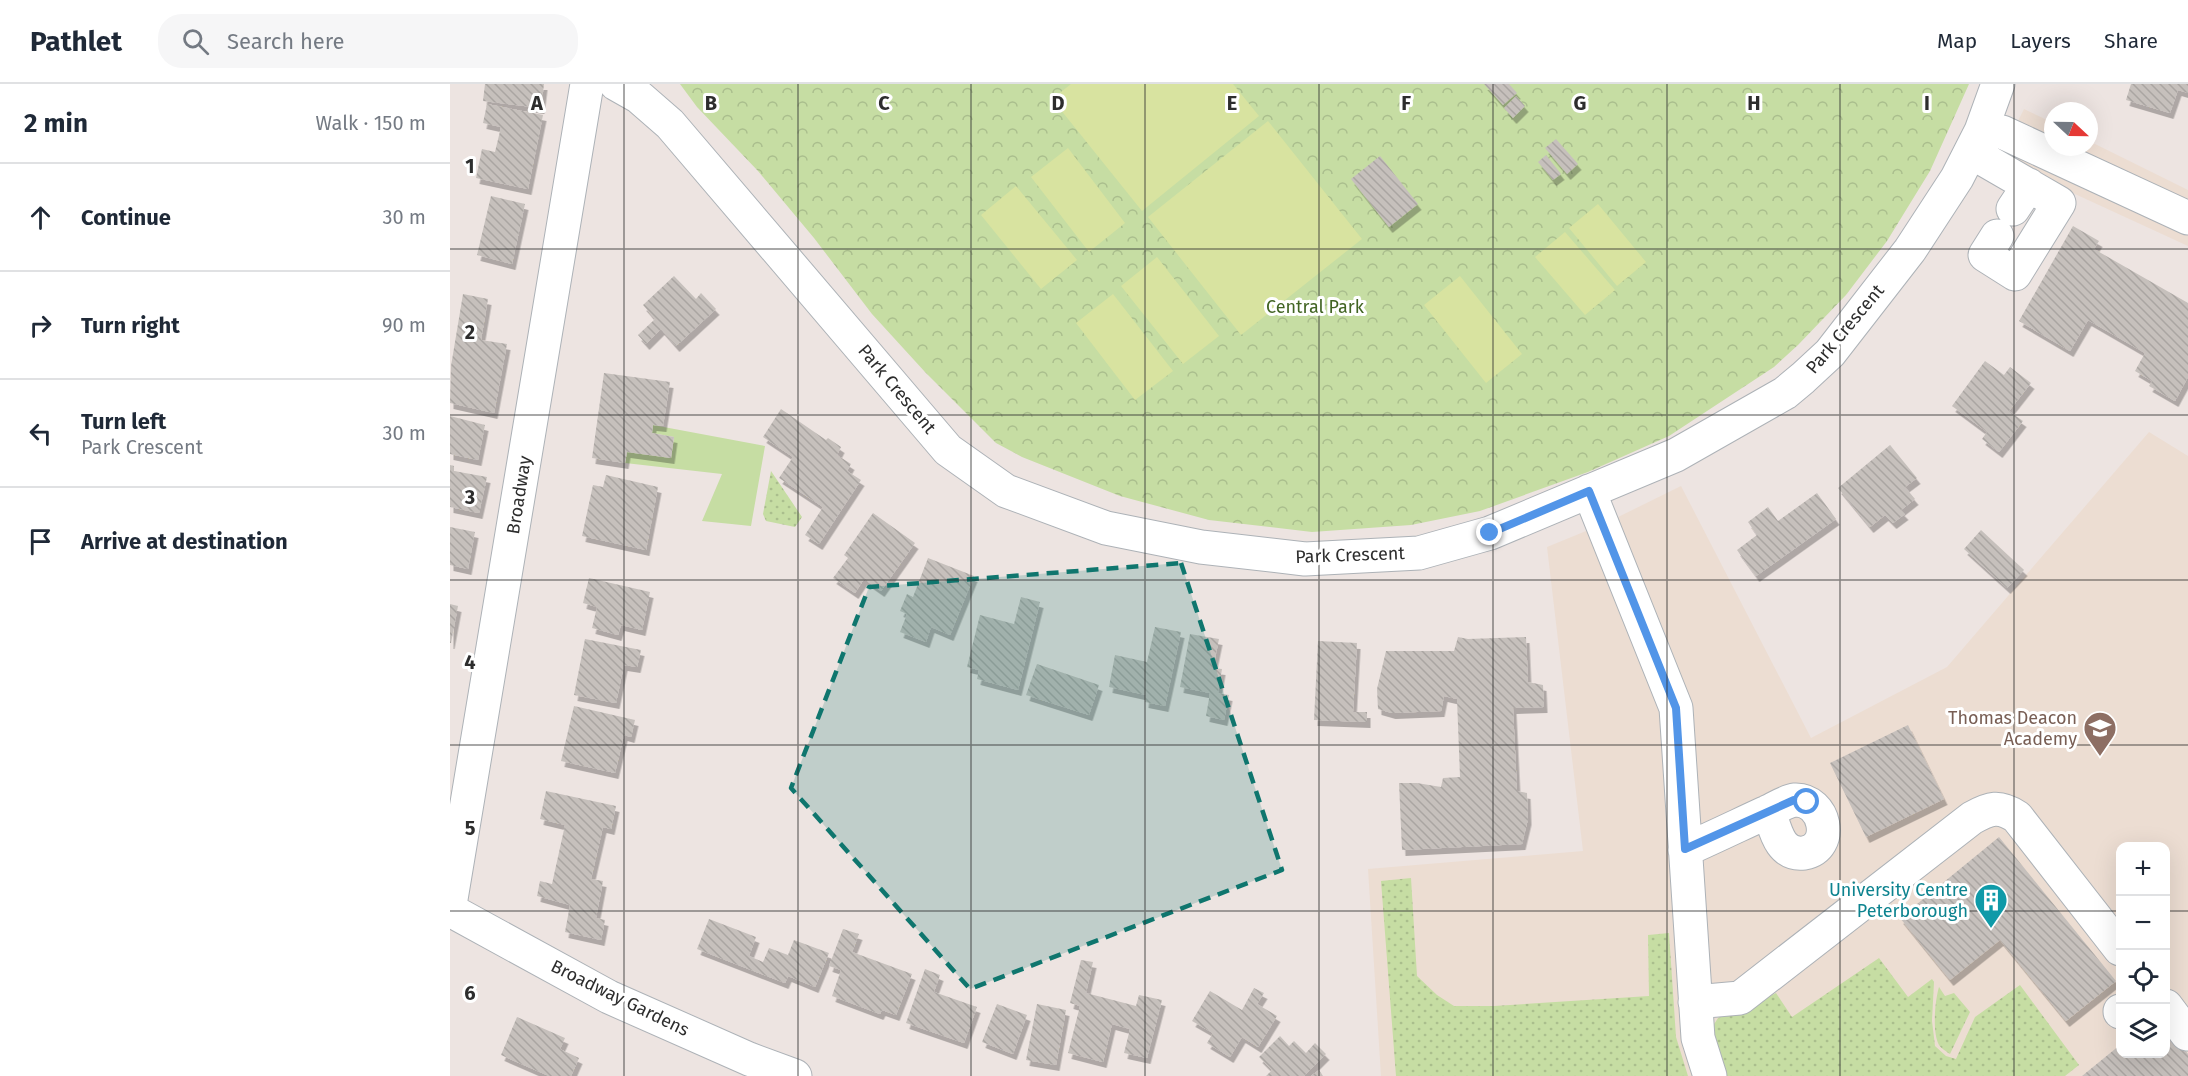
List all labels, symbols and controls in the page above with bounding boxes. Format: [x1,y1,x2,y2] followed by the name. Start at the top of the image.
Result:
[158,14,578,68] search box
[30,25,122,58] text: Pathlet
[179,25,212,58] icon: search
[227,28,345,55] text: Search here
[1937,28,1977,54] text: Map
[2010,28,2071,54] text: Layers
[2104,28,2158,54] text: Share
[530,91,544,115] text: A
[705,91,717,115] text: B
[878,91,890,115] text: C
[1051,91,1065,115] text: D
[1227,91,1237,115] text: E
[1401,91,1411,115] text: F
[1574,91,1586,115] text: G
[1747,91,1761,115] text: H
[1924,91,1930,115] text: I
[2044,102,2098,156] north arrow
[24,108,88,139] text: 2 min
[316,111,426,135] text: Walk · 150 m
[465,154,475,178] text: 1
[24,201,57,234] icon: ahead
[81,204,171,231] text: Continue
[382,205,426,229] text: 30 m
[1801,280,1889,378] street label: Park Crescent
[1266,296,1365,318] park label: Central Park
[24,309,57,342] icon: right
[81,312,180,339] text: Turn right
[382,313,426,337] text: 90 m
[465,320,475,344] text: 2
[853,340,941,438] street label: Park Crescent
[81,408,166,435] text: Turn left
[24,417,57,450] icon: left
[382,421,426,445] text: 30 m
[81,435,203,459] text: Park Crescent
[502,454,536,536] street label: Broadway
[464,485,475,509] text: 3
[1476,519,1502,545] route end
[24,525,57,558] icon: arrive
[81,528,288,555] text: Arrive at destination
[1295,542,1406,568] street label: Park Crescent
[464,650,476,674] text: 4
[1948,707,2077,750] place label: Thomas Deacon Academy
[2082,710,2118,757] school or university icon: Thomas Deacon Academy
[1793,788,1819,814] route start
[465,816,476,840] text: 5
[2116,842,2170,1058] map controls
[2116,842,2170,896] button: +
[1829,879,1968,922] place label: University Centre Peterborough
[1973,882,2009,929] building icon: University Centre Peterborough
[2116,896,2170,950] button: −
[2116,950,2170,1004] button: locate
[547,955,693,1041] street label: Broadway Gardens
[464,981,476,1005] text: 6
[2116,1004,2170,1058] button: layers

